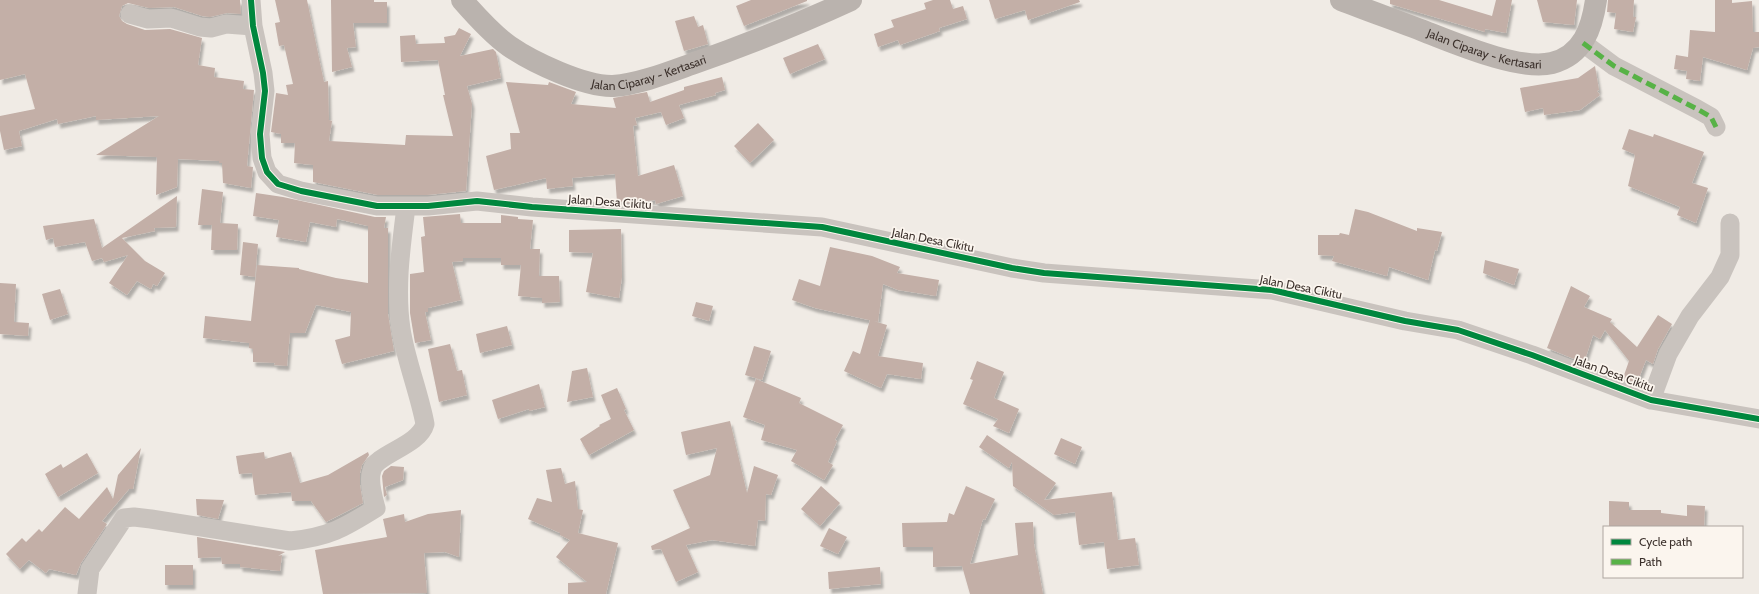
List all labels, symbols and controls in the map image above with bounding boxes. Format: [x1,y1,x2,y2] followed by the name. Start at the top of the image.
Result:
[1424,25,1541,71] street label: Jalan Ciparay - Kertasari
[589,52,708,93] street label: Jalan Ciparay - Kertasari
[567,191,652,212] street label: Jalan Desa Cikitu
[890,224,976,255] street label: Jalan Desa Cikitu
[1258,271,1344,302] street label: Jalan Desa Cikitu
[1571,352,1656,395] street label: Jalan Desa Cikitu
[1603,526,1743,578] legend
[1639,534,1692,549] text: Cycle path
[1639,554,1662,569] text: Path

